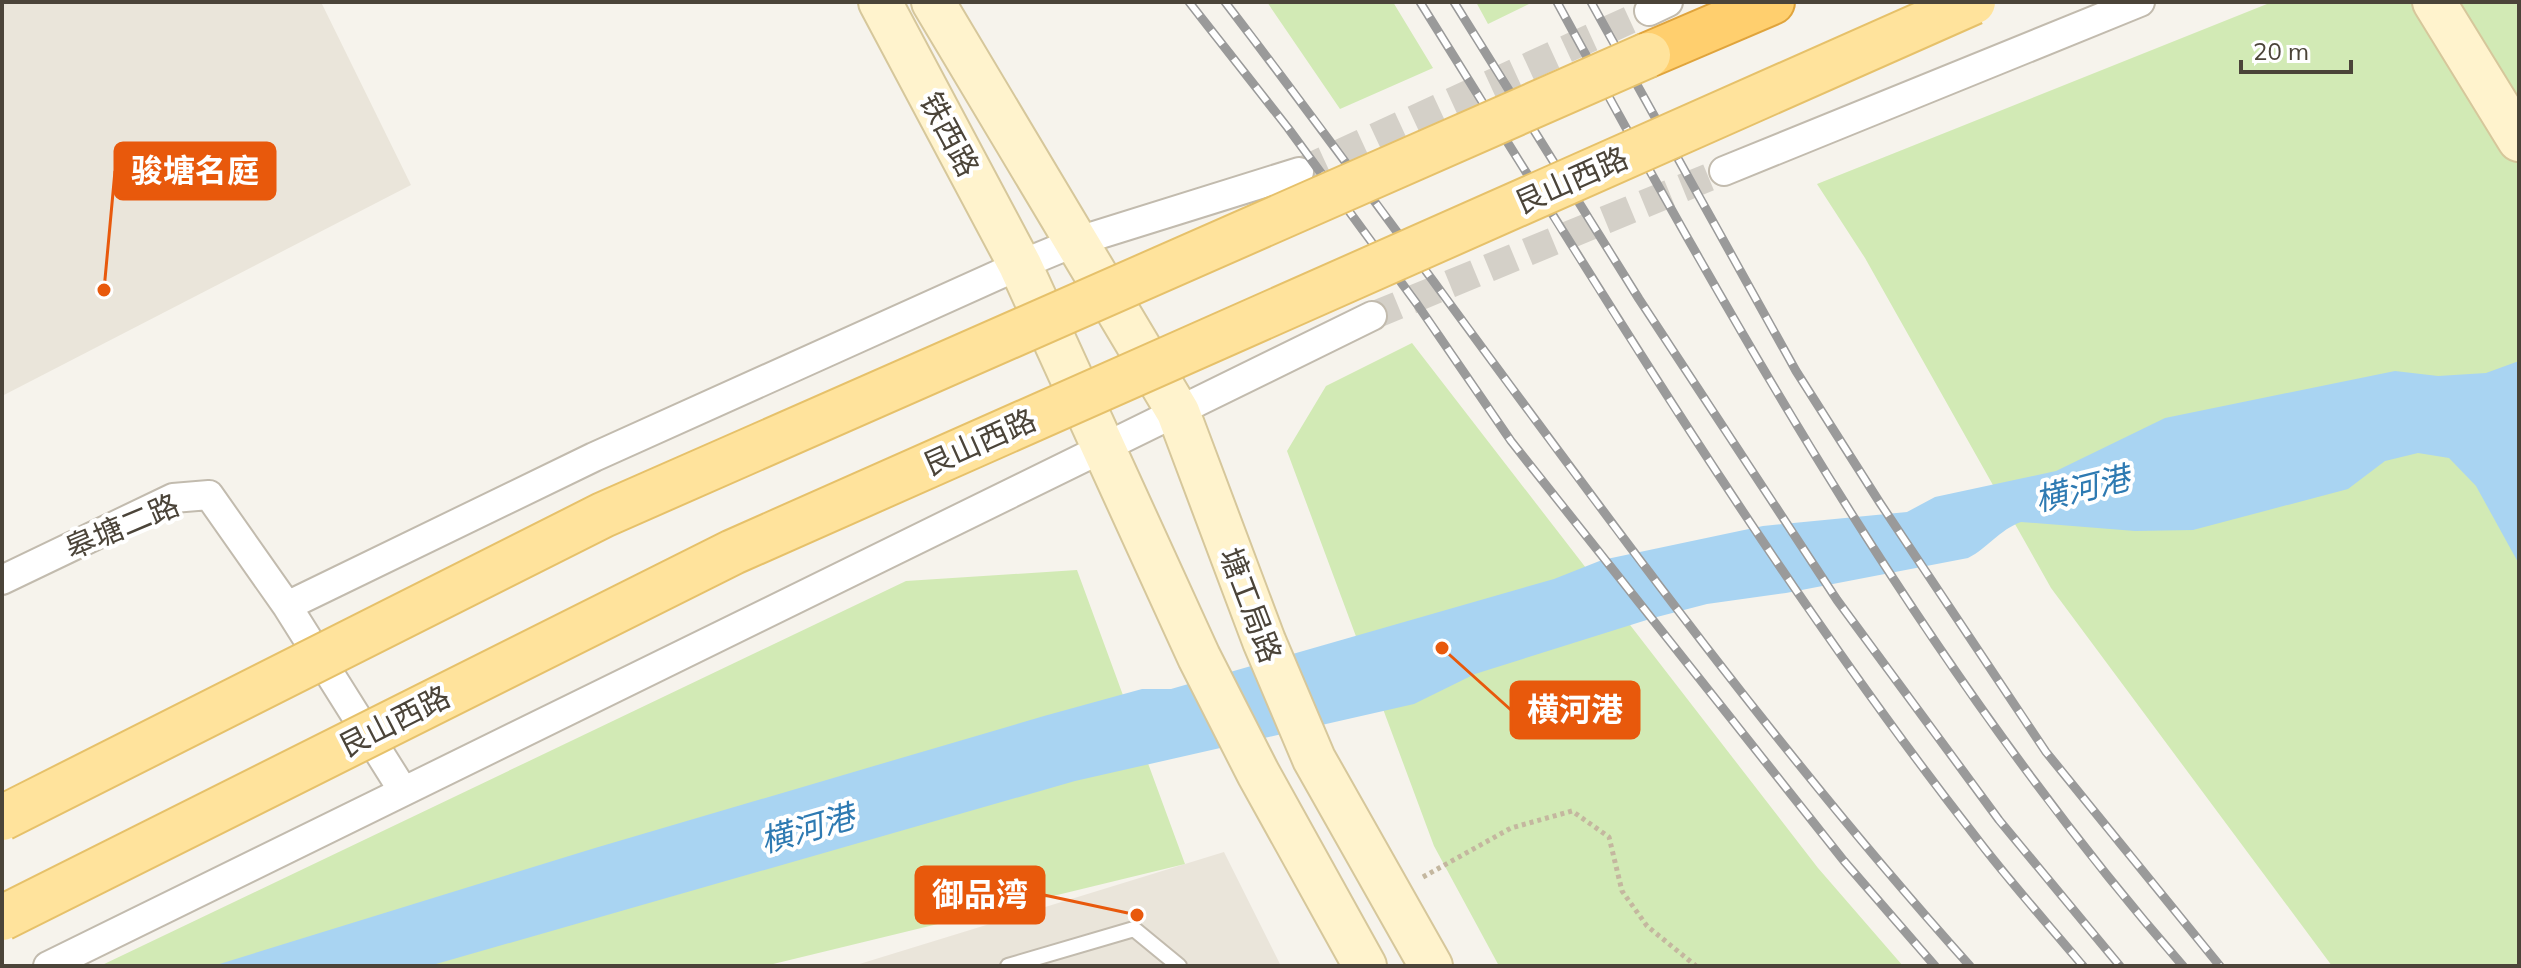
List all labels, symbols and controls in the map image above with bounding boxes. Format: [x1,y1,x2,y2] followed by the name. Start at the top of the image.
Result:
[2241,24,2351,74] scale bar
[2253,36,2309,66] text: 20 m
[912,85,988,183] street label: 铁西路
[1508,138,1634,222] street label: 艮山西路
[115,143,275,199] callout: 骏塘名庭
[131,150,259,190] text: 骏塘名庭
[916,400,1042,484] street label: 艮山西路
[2031,456,2137,519] water label: 横河港
[59,485,185,567] street label: 皋塘二路
[1212,542,1290,668] street label: 塘工局路
[332,677,456,765] street label: 艮山西路
[1511,682,1639,738] callout: 横河港
[1527,689,1623,729] text: 横河港
[755,794,862,860] water label: 横河港
[916,867,1044,923] callout: 御品湾
[932,874,1028,914] text: 御品湾

